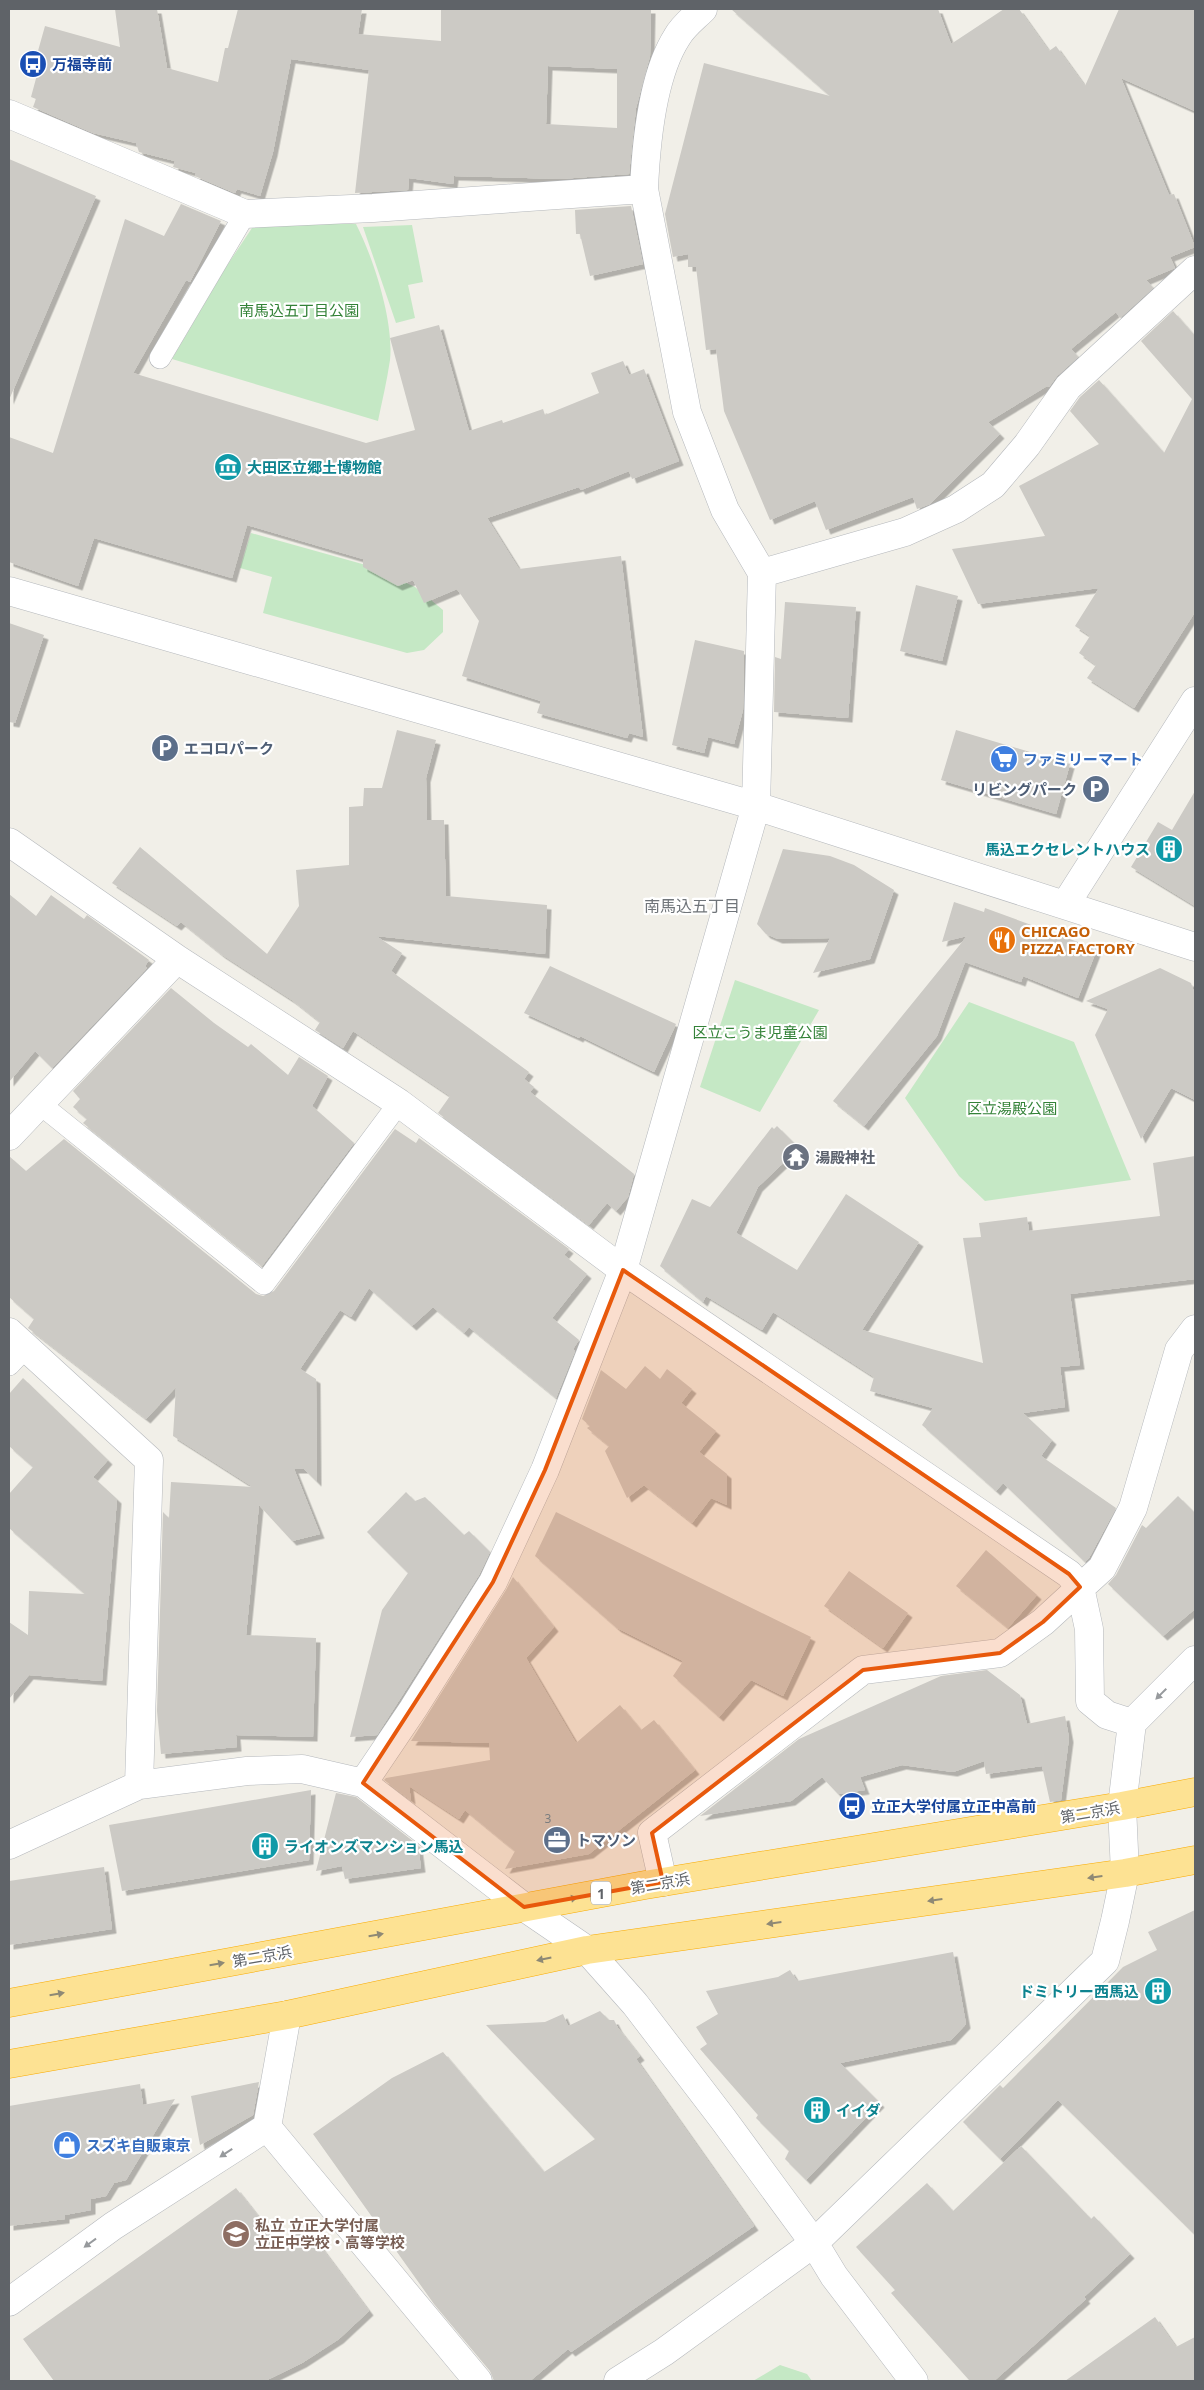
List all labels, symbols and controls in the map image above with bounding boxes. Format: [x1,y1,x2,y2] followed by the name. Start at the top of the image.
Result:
[18,49,48,79] bus stop icon: 万福寺前
[52,54,112,74] place label: 万福寺前
[239,300,359,320] park label: 南馬込五丁目公園
[213,452,243,482] museum icon: 大田区立郷土博物館
[247,457,382,477] place label: 大田区立郷土博物館
[150,733,180,763] parking icon: エコロパーク
[184,738,274,758] place label: エコロパーク
[989,744,1019,774] supermarket icon: ファミリーマート
[1023,749,1143,769] place label: ファミリーマート
[1081,774,1111,804] parking icon: リビングパーク
[972,779,1077,799] place label: リビングパーク
[1154,834,1184,864] building icon: 馬込エクセレントハウス
[985,839,1150,859] place label: 馬込エクセレントハウス
[644,895,740,917] district label: 南馬込五丁目
[1021,921,1136,958] place label: CHICAGO PIZZA FACTORY
[987,925,1017,955] restaurant icon: CHICAGO PIZZA FACTORY
[692,1022,828,1042] park label: 区立こうま児童公園
[967,1098,1057,1118] park label: 区立湯殿公園
[781,1142,811,1172] temple icon: 湯殿神社
[815,1147,875,1167] place label: 湯殿神社
[1155,1688,1167,1700] one-way arrow
[837,1791,867,1821] bus stop icon: 立正大学付属立正中高前
[871,1796,1036,1816] place label: 立正大学付属立正中高前
[1059,1797,1121,1827] street label: 第二京浜
[545,1810,552,1827] house number: 3
[542,1825,572,1855] office icon: トマソン
[576,1830,636,1850] place label: トマソン
[250,1831,280,1861] building icon: ライオンズマンション馬込
[284,1836,464,1856] place label: ライオンズマンション馬込
[629,1868,691,1898] street label: 第二京浜
[1087,1873,1103,1881] one-way arrow
[591,1882,611,1905] road number: 1
[563,1894,579,1902] one-way arrow
[926,1896,942,1904] one-way arrow
[765,1920,781,1928] one-way arrow
[369,1931,384,1939] one-way arrow
[231,1941,293,1971] street label: 第二京浜
[536,1956,552,1964] one-way arrow
[209,1960,225,1968] one-way arrow
[1143,1976,1173,2006] building icon: ドミトリー西馬込
[1019,1981,1139,2001] place label: ドミトリー西馬込
[49,1989,65,1997] one-way arrow
[802,2095,832,2125] building icon: イイダ
[836,2100,880,2120] place label: イイダ
[52,2130,82,2160] shop icon: スズキ自販東京
[86,2135,191,2155] place label: スズキ自販東京
[219,2148,232,2158] one-way arrow
[255,2215,405,2252] place label: 私立 立正大学付属 立正中学校・高等学校
[221,2219,251,2249] school or university icon: 私立 立正大学付属 立正中学校・高等学校
[84,2237,97,2248] one-way arrow

